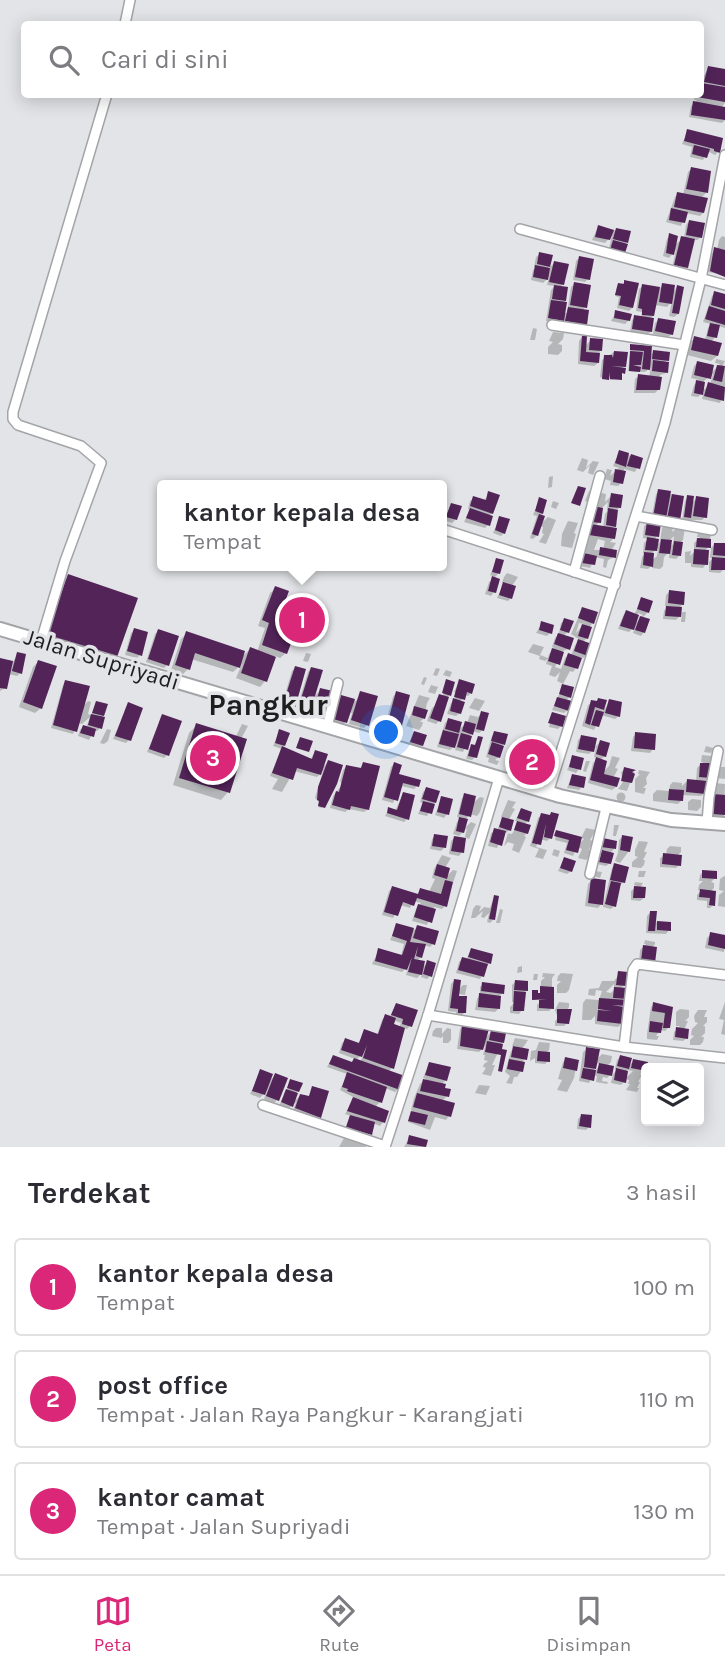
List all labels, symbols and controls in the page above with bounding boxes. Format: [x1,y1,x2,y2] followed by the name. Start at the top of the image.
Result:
[21,21,704,98] search box
[45,41,83,79] icon: search
[101,44,229,75] text: Cari di sini
[157,480,447,571] popup
[183,497,421,528] text: kantor kepala desa
[183,528,261,555] text: Tempat
[279,594,325,646] pin: 1
[21,623,183,696] street label: Jalan Supriyadi
[208,687,328,723] district label: Pangkur
[369,715,403,749] your location
[190,732,236,784] pin: 3
[509,736,555,788] pin: 2
[641,1063,704,1126] map controls
[641,1063,704,1126] button: layers
[28,1175,151,1211] text: Terdekat
[626,1179,697,1206] text: 3 hasil
[97,1258,334,1289] text: kantor kepala desa
[49,1274,57,1301] text: 1
[633,1274,695,1301] text: 100 m
[97,1289,175,1316] text: Tempat
[97,1370,228,1401] text: post office
[46,1386,60,1413] text: 2
[639,1386,695,1413] text: 110 m
[97,1401,524,1428] text: Tempat · Jalan Raya Pangkur - Karangjati
[97,1482,265,1513] text: kantor camat
[46,1498,60,1525] text: 3
[633,1498,695,1525] text: 130 m
[97,1513,351,1540] text: Tempat · Jalan Supriyadi
[94,1592,132,1656] tab: Peta
[319,1592,359,1656] tab: Rute
[547,1592,631,1656] tab: Disimpan

